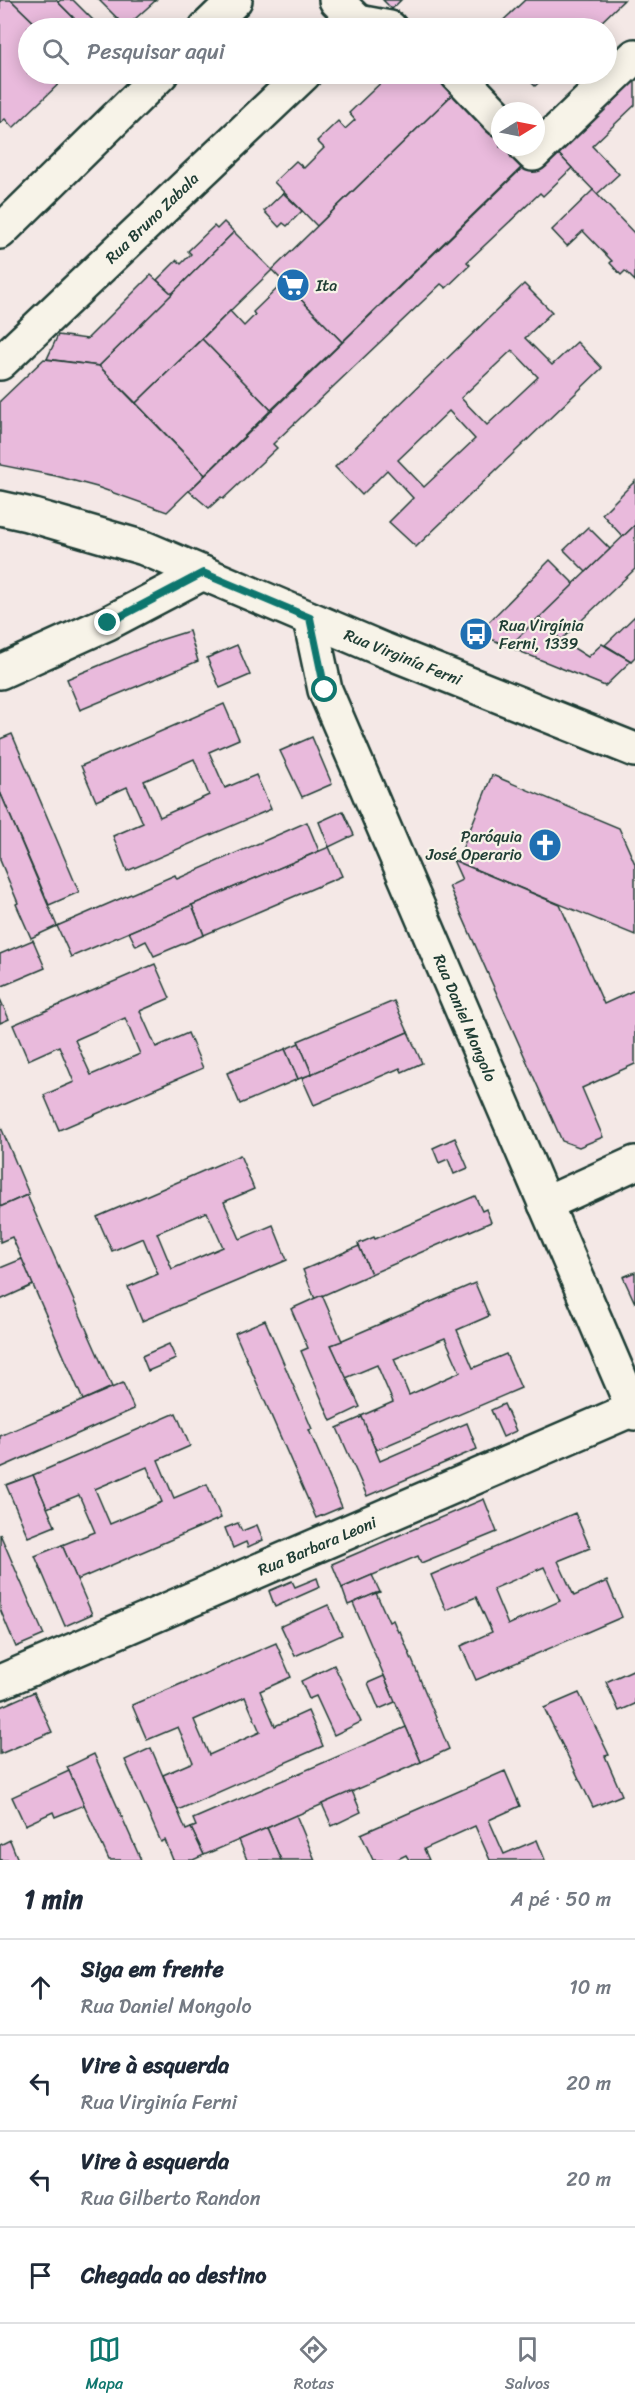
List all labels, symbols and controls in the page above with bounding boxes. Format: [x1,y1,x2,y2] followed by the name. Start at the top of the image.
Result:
[18,18,617,84] search box
[87,32,225,71] text: Pesquisar aqui
[39,35,72,68] icon: search
[491,102,545,156] north arrow
[98,165,206,271] street label: Rua Bruno Zabala
[275,267,311,303] supermarket icon: Ita
[315,271,337,300] place label: Ita
[94,609,120,635] route end
[499,611,585,658] place label: Rua Virgínia Ferni, 1339
[458,616,494,652] bus stop icon: Rua Virgínia Ferni, 1339
[340,620,467,694] street label: Rua Virginía Ferni
[311,676,337,702] route start
[425,822,522,869] place label: Paróquia José Operario
[527,827,563,863] church icon: Paróquia José Operario
[425,949,505,1087] street label: Rua Daniel Mongolo
[253,1508,382,1584] street label: Rua Barbara Leoni
[24,1876,83,1922] text: 1 min
[511,1882,611,1917] text: A pé · 50 m
[81,1950,224,1989] text: Siga em frente
[569,1970,611,2005] text: 10 m
[24,1971,57,2004] icon: ahead
[81,1989,252,2024] text: Rua Daniel Mongolo
[81,2046,229,2085] text: Vire à esquerda
[566,2066,611,2101] text: 20 m
[24,2067,57,2100] icon: left
[81,2085,237,2120] text: Rua Virginía Ferni
[81,2142,229,2181] text: Vire à esquerda
[566,2162,611,2197] text: 20 m
[24,2163,57,2196] icon: left
[81,2181,260,2216] text: Rua Gilberto Randon
[81,2256,266,2295] text: Chegada ao destino
[24,2259,57,2292] icon: arrive
[85,2333,123,2398] tab: Mapa
[294,2333,334,2398] tab: Rotas
[505,2333,550,2398] tab: Salvos

